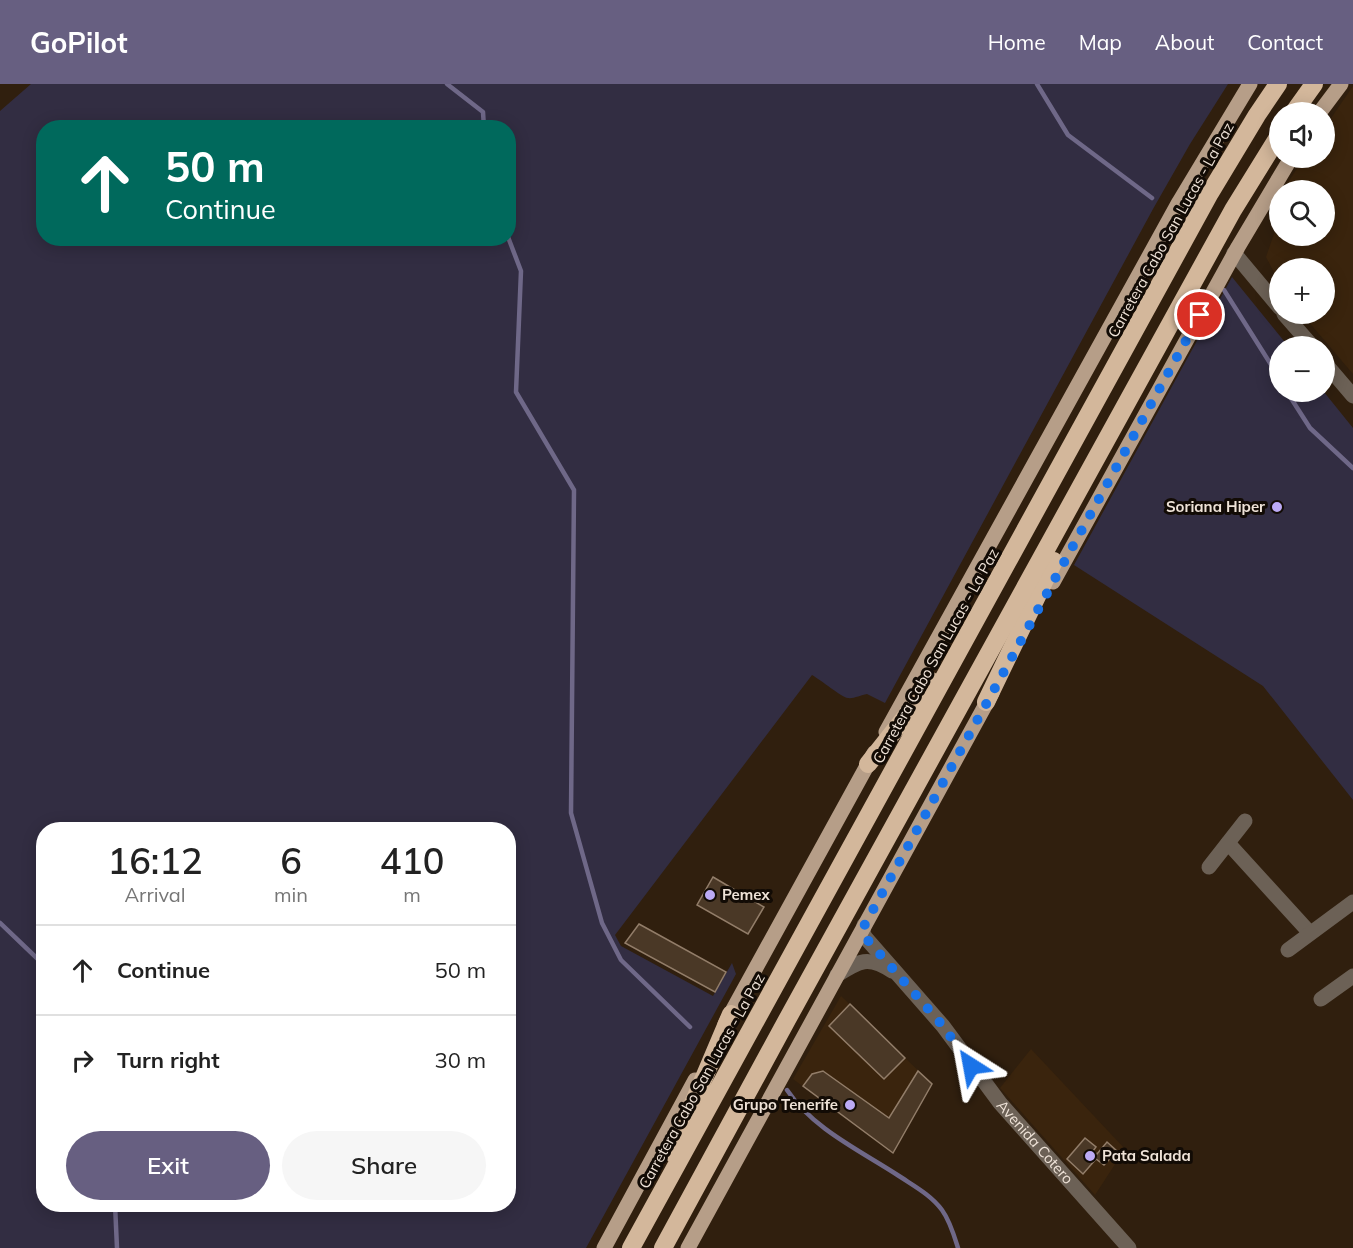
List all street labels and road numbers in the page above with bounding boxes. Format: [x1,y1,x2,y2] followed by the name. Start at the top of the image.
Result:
[1103,119,1238,341] street label: Carretera Cabo San Lucas - La Paz
[868,545,1003,767] street label: Carretera Cabo San Lucas - La Paz
[634,970,769,1192] street label: Carretera Cabo San Lucas - La Paz
[993,1096,1078,1188] street label: Avenida Cotero

